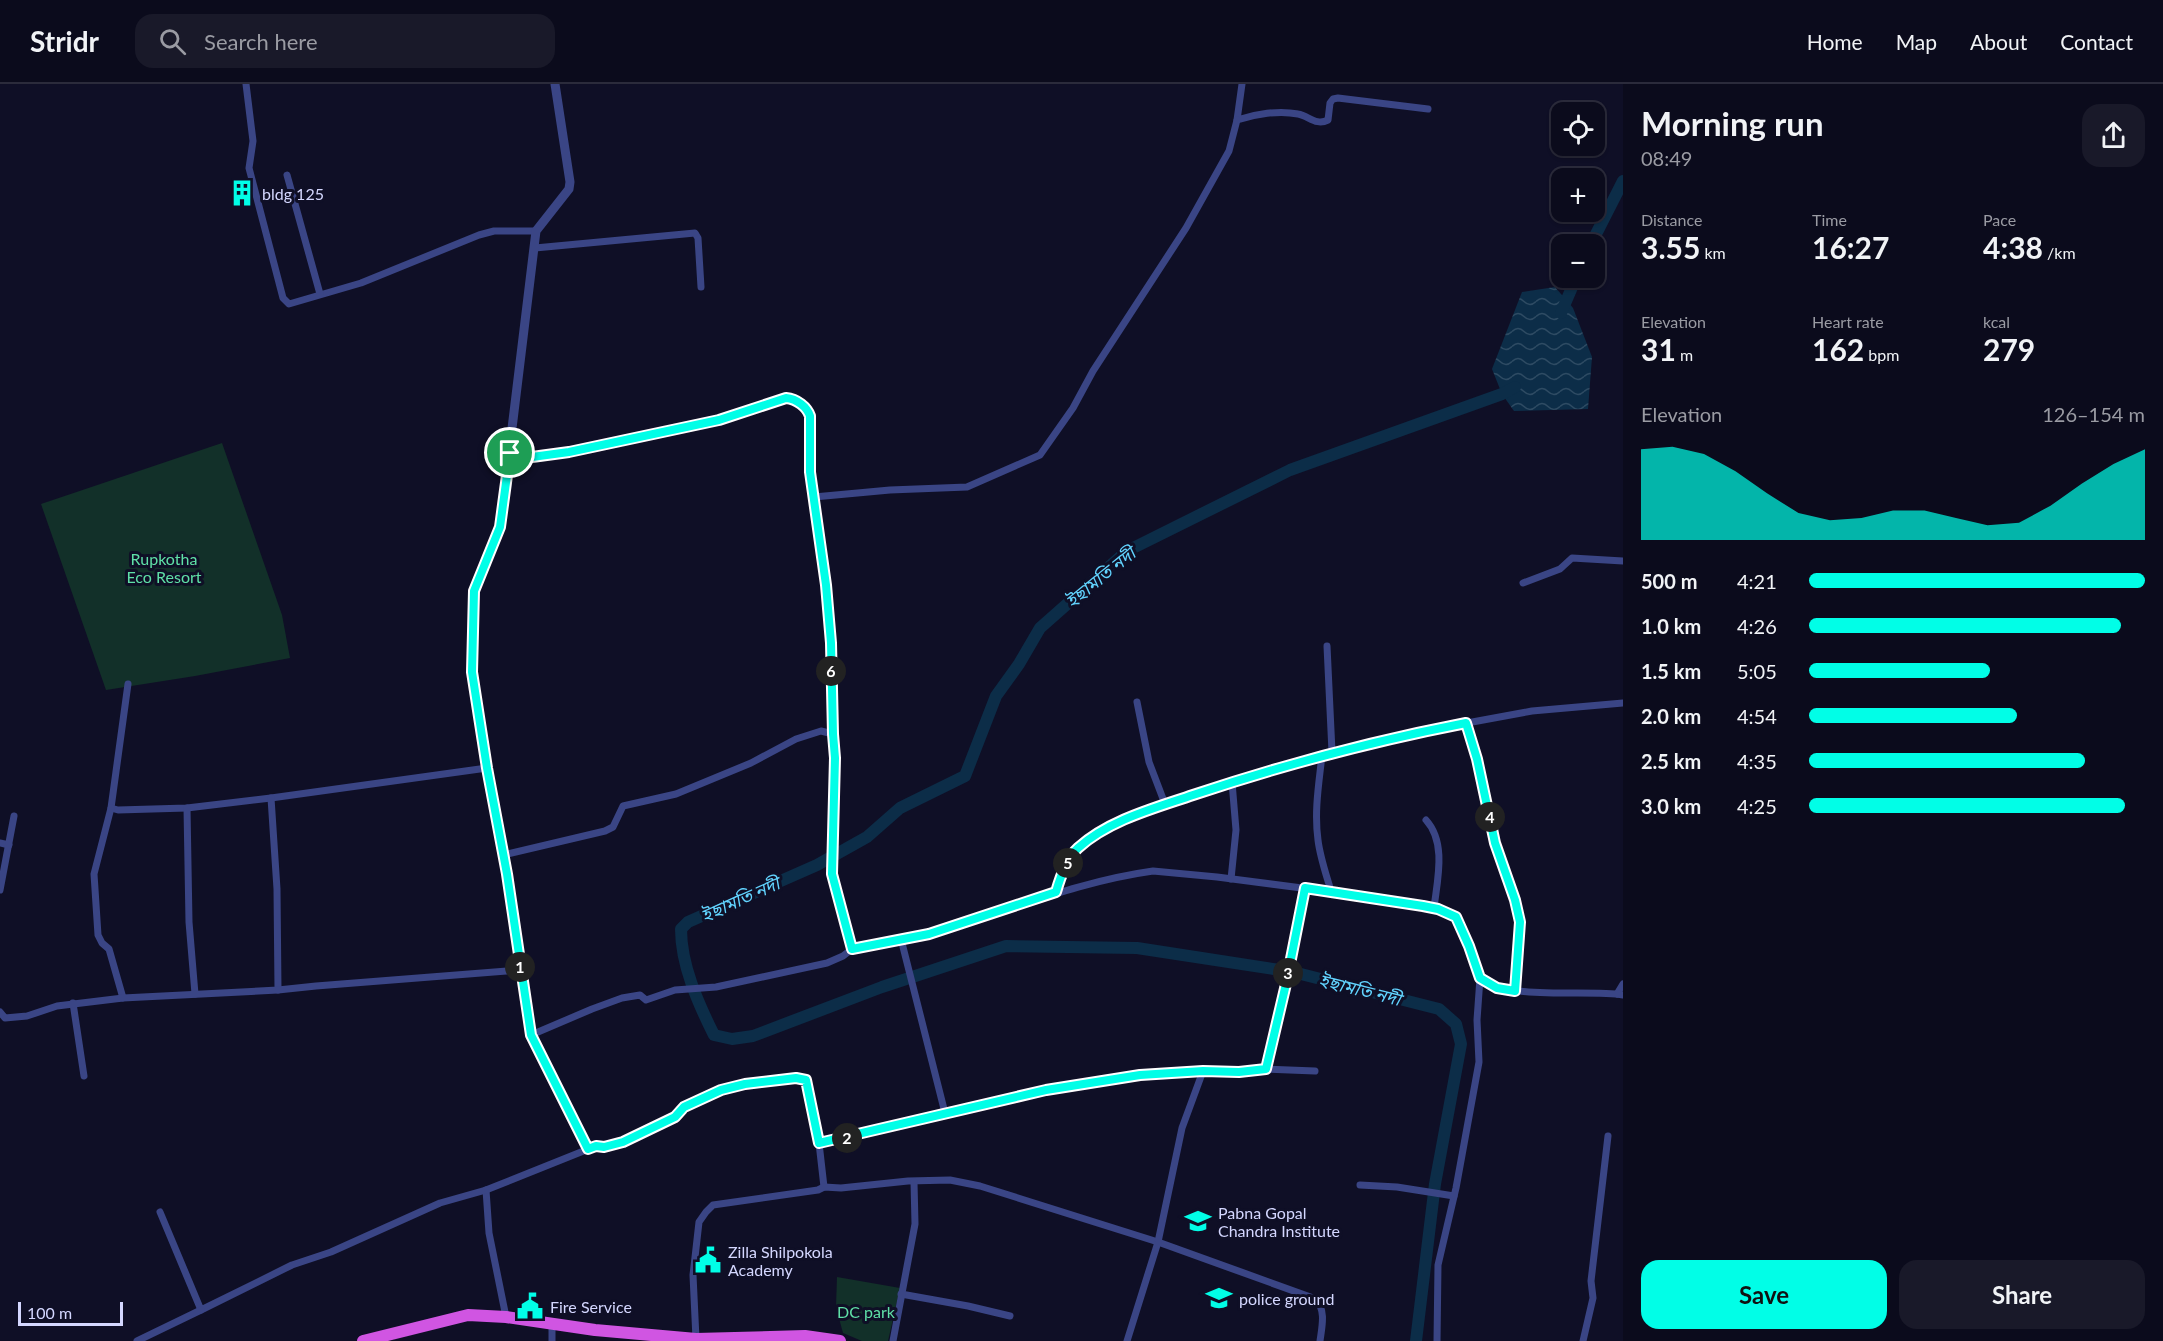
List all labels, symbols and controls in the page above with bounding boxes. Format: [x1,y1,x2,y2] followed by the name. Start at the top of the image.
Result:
[135,14,555,68] search box
[30,24,99,58] text: Stridr
[156,25,189,58] icon: search
[204,28,318,55] text: Search here
[1807,29,1863,54] text: Home
[1896,29,1937,54] text: Map
[1970,29,2027,54] text: About
[2060,29,2133,54] text: Contact
[1551,102,1605,288] map controls
[1551,102,1605,156] button: locate
[1641,103,1824,143] text: Morning run
[2082,104,2145,167] button: share
[1641,146,1692,170] text: 08:49
[1551,168,1605,222] button: +
[227,178,257,208] building icon: bldg 125
[262,184,324,203] place label: bldg 125
[1641,210,1702,229] text: Distance
[1812,210,1847,229] text: Time
[1983,210,2016,229] text: Pace
[1641,229,1700,265] text: 3.55
[1812,229,1889,265] text: 16:27
[1983,229,2043,265] text: 4:38
[1551,234,1605,288] button: −
[1700,243,1726,262] text: km
[2043,243,2076,262] text: /km
[1641,312,1706,331] text: Elevation
[1812,312,1884,331] text: Heart rate
[1983,312,2010,331] text: kcal
[1641,331,1676,367] text: 31
[1812,331,1864,367] text: 162
[1983,331,2035,367] text: 279
[1676,345,1693,364] text: m
[1864,345,1899,364] text: bpm
[1641,402,1722,426] text: Elevation
[2042,402,2145,426] text: 126–154 m
[484,427,535,478] pin
[493,436,526,469] icon: arrive
[1061,540,1142,612] water label: ইছামতি নদী
[126,549,202,586] park label: Rupkotha Eco Resort
[1641,569,1697,593] text: 500 m
[1737,569,1777,593] text: 4:21
[1641,614,1701,638] text: 1.0 km
[1737,614,1777,638] text: 4:26
[816,656,846,686] pin: 6
[1641,659,1701,683] text: 1.5 km
[1737,659,1777,683] text: 5:05
[826,661,836,680] text: 6
[1641,704,1701,728] text: 2.0 km
[1737,704,1777,728] text: 4:54
[1641,749,1701,773] text: 2.5 km
[1737,749,1777,773] text: 4:35
[1641,794,1701,818] text: 3.0 km
[1737,794,1777,818] text: 4:25
[1475,802,1505,832] pin: 4
[1485,807,1495,826] text: 4
[1053,848,1083,878] pin: 5
[1063,853,1073,872] text: 5
[697,871,786,926] water label: ইছামতি নদী
[505,952,535,982] pin: 1
[515,957,525,976] text: 1
[1273,958,1303,988] pin: 3
[1283,963,1293,982] text: 3
[1317,968,1406,1011] water label: ইছামতি নদী
[832,1123,862,1153] pin: 2
[842,1128,852,1147] text: 2
[1218,1203,1340,1240] place label: Pabna Gopal Chandra Institute
[1183,1206,1213,1236] school or university icon: Pabna Gopal Chandra Institute
[728,1242,833,1279] place label: Zilla Shilpokola Academy
[693,1245,723,1275] public building icon: Zilla Shilpokola Academy
[1641,1260,1887,1329] button: Save
[1899,1260,2145,1329] button: Share
[1204,1283,1234,1313] school or university icon: police ground
[1239,1289,1334,1308] place label: police ground
[515,1291,545,1321] public building icon: Fire Service
[550,1297,632,1316] place label: Fire Service
[18,1299,123,1326] scale bar
[837,1302,896,1321] park label: DC park
[27,1303,72,1322] text: 100 m

